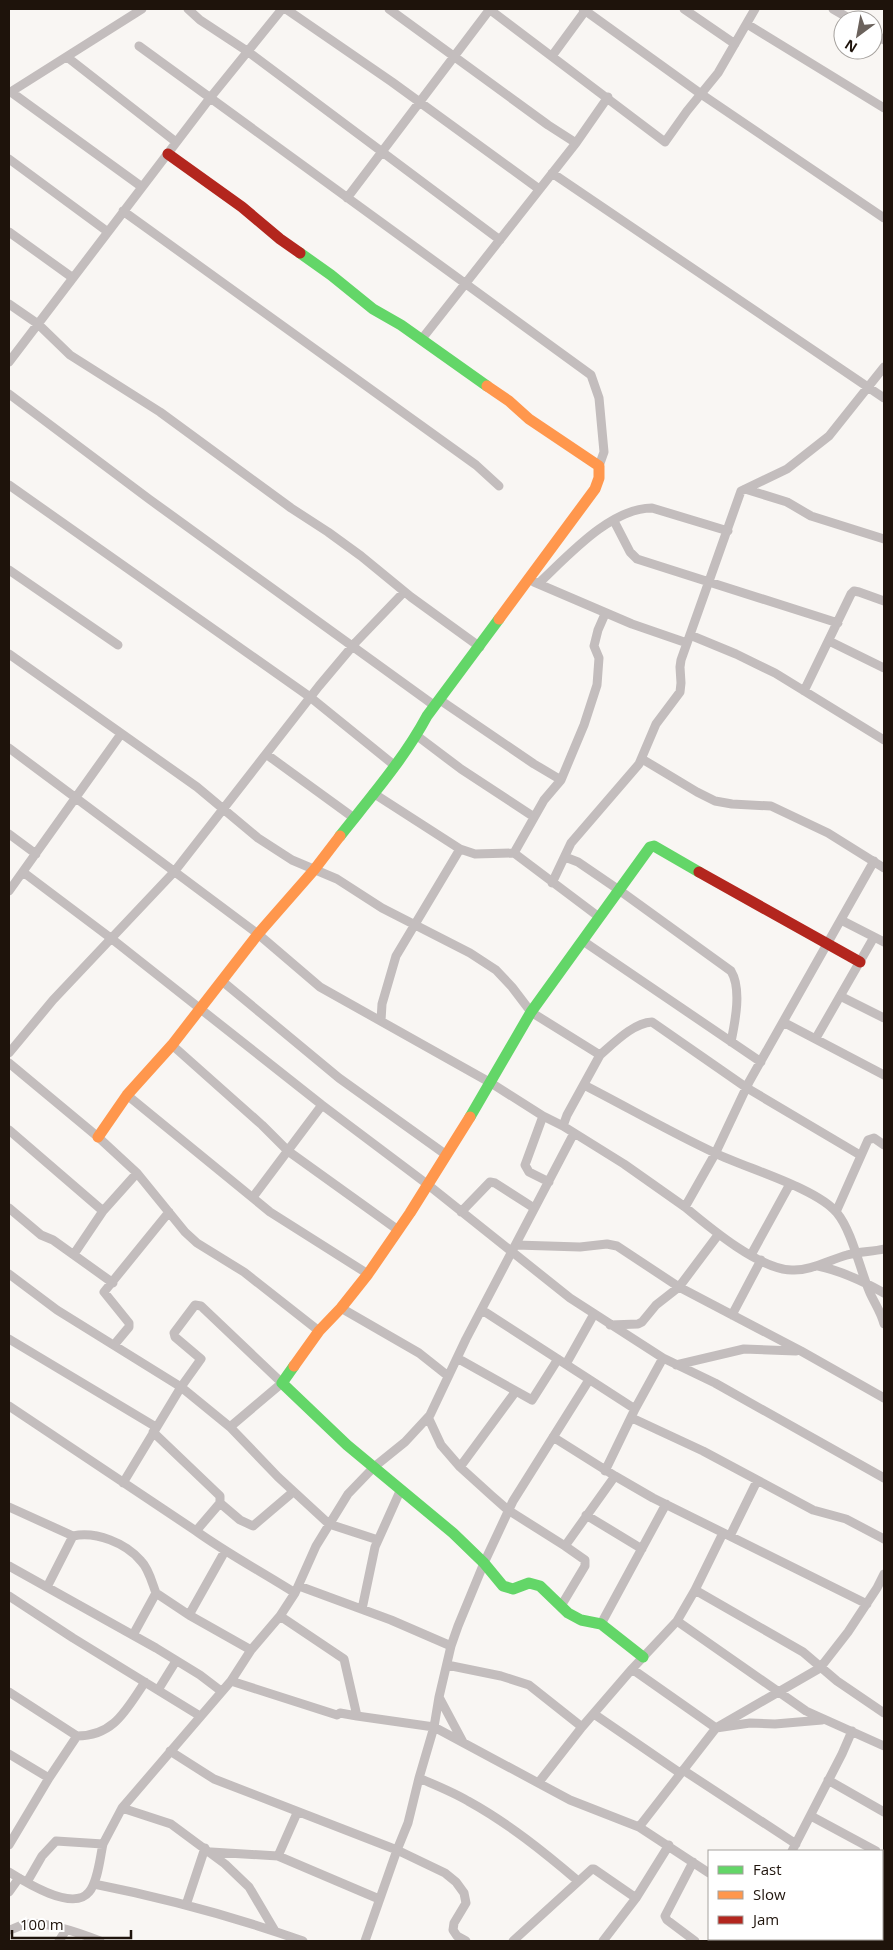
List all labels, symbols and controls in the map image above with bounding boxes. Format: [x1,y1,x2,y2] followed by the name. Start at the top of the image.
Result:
[833,10,883,60] north arrow
[841,35,861,58] text: N
[708,1850,883,1940] legend
[753,1859,782,1879] text: Fast
[753,1884,786,1904] text: Slow
[12,1908,131,1940] scale bar
[751,1909,779,1929] text: Jam
[20,1914,64,1934] text: 100 m

